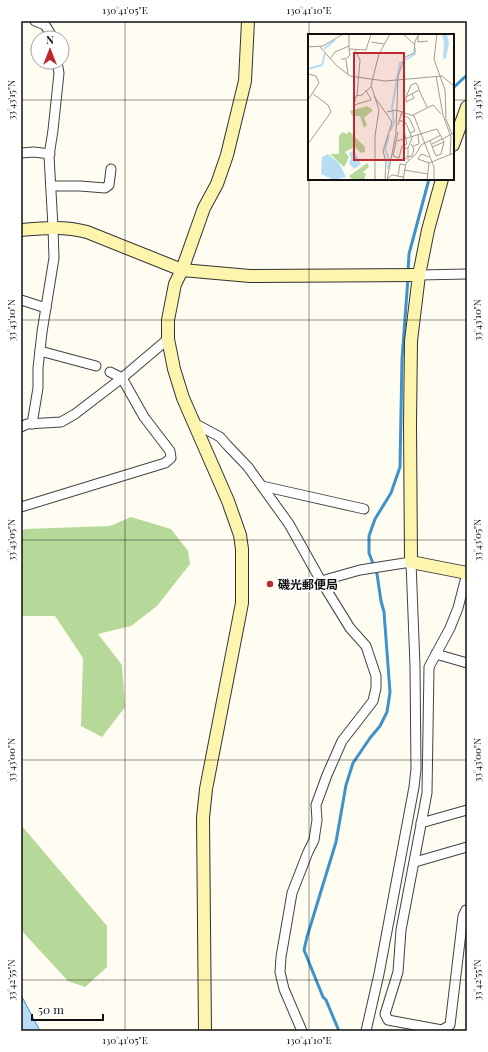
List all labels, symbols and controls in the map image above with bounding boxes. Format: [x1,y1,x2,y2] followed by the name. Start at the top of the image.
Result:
[102,3,148,17] text: 130°41'05"E
[286,3,332,17] text: 130°41'10"E
[30,30,70,70] north arrow
[46,32,54,47] text: N
[308,34,454,180] inset map
[4,80,18,120] text: 33°43'15"N
[470,80,484,120] text: 33°43'15"N
[4,299,18,341] text: 33°43'10"N
[470,299,484,341] text: 33°43'10"N
[4,519,18,561] text: 33°43'05"N
[470,519,484,561] text: 33°43'05"N
[277,576,338,592] place label: 磯光郵便局
[265,579,275,589] marker: 磯光郵便局
[4,738,18,782] text: 33°43'00"N
[470,738,484,782] text: 33°43'00"N
[4,959,18,1001] text: 33°42'55"N
[470,959,484,1001] text: 33°42'55"N
[32,996,103,1022] scale bar
[38,1001,64,1017] text: 50 m
[102,1033,148,1047] text: 130°41'05"E
[286,1033,332,1047] text: 130°41'10"E

